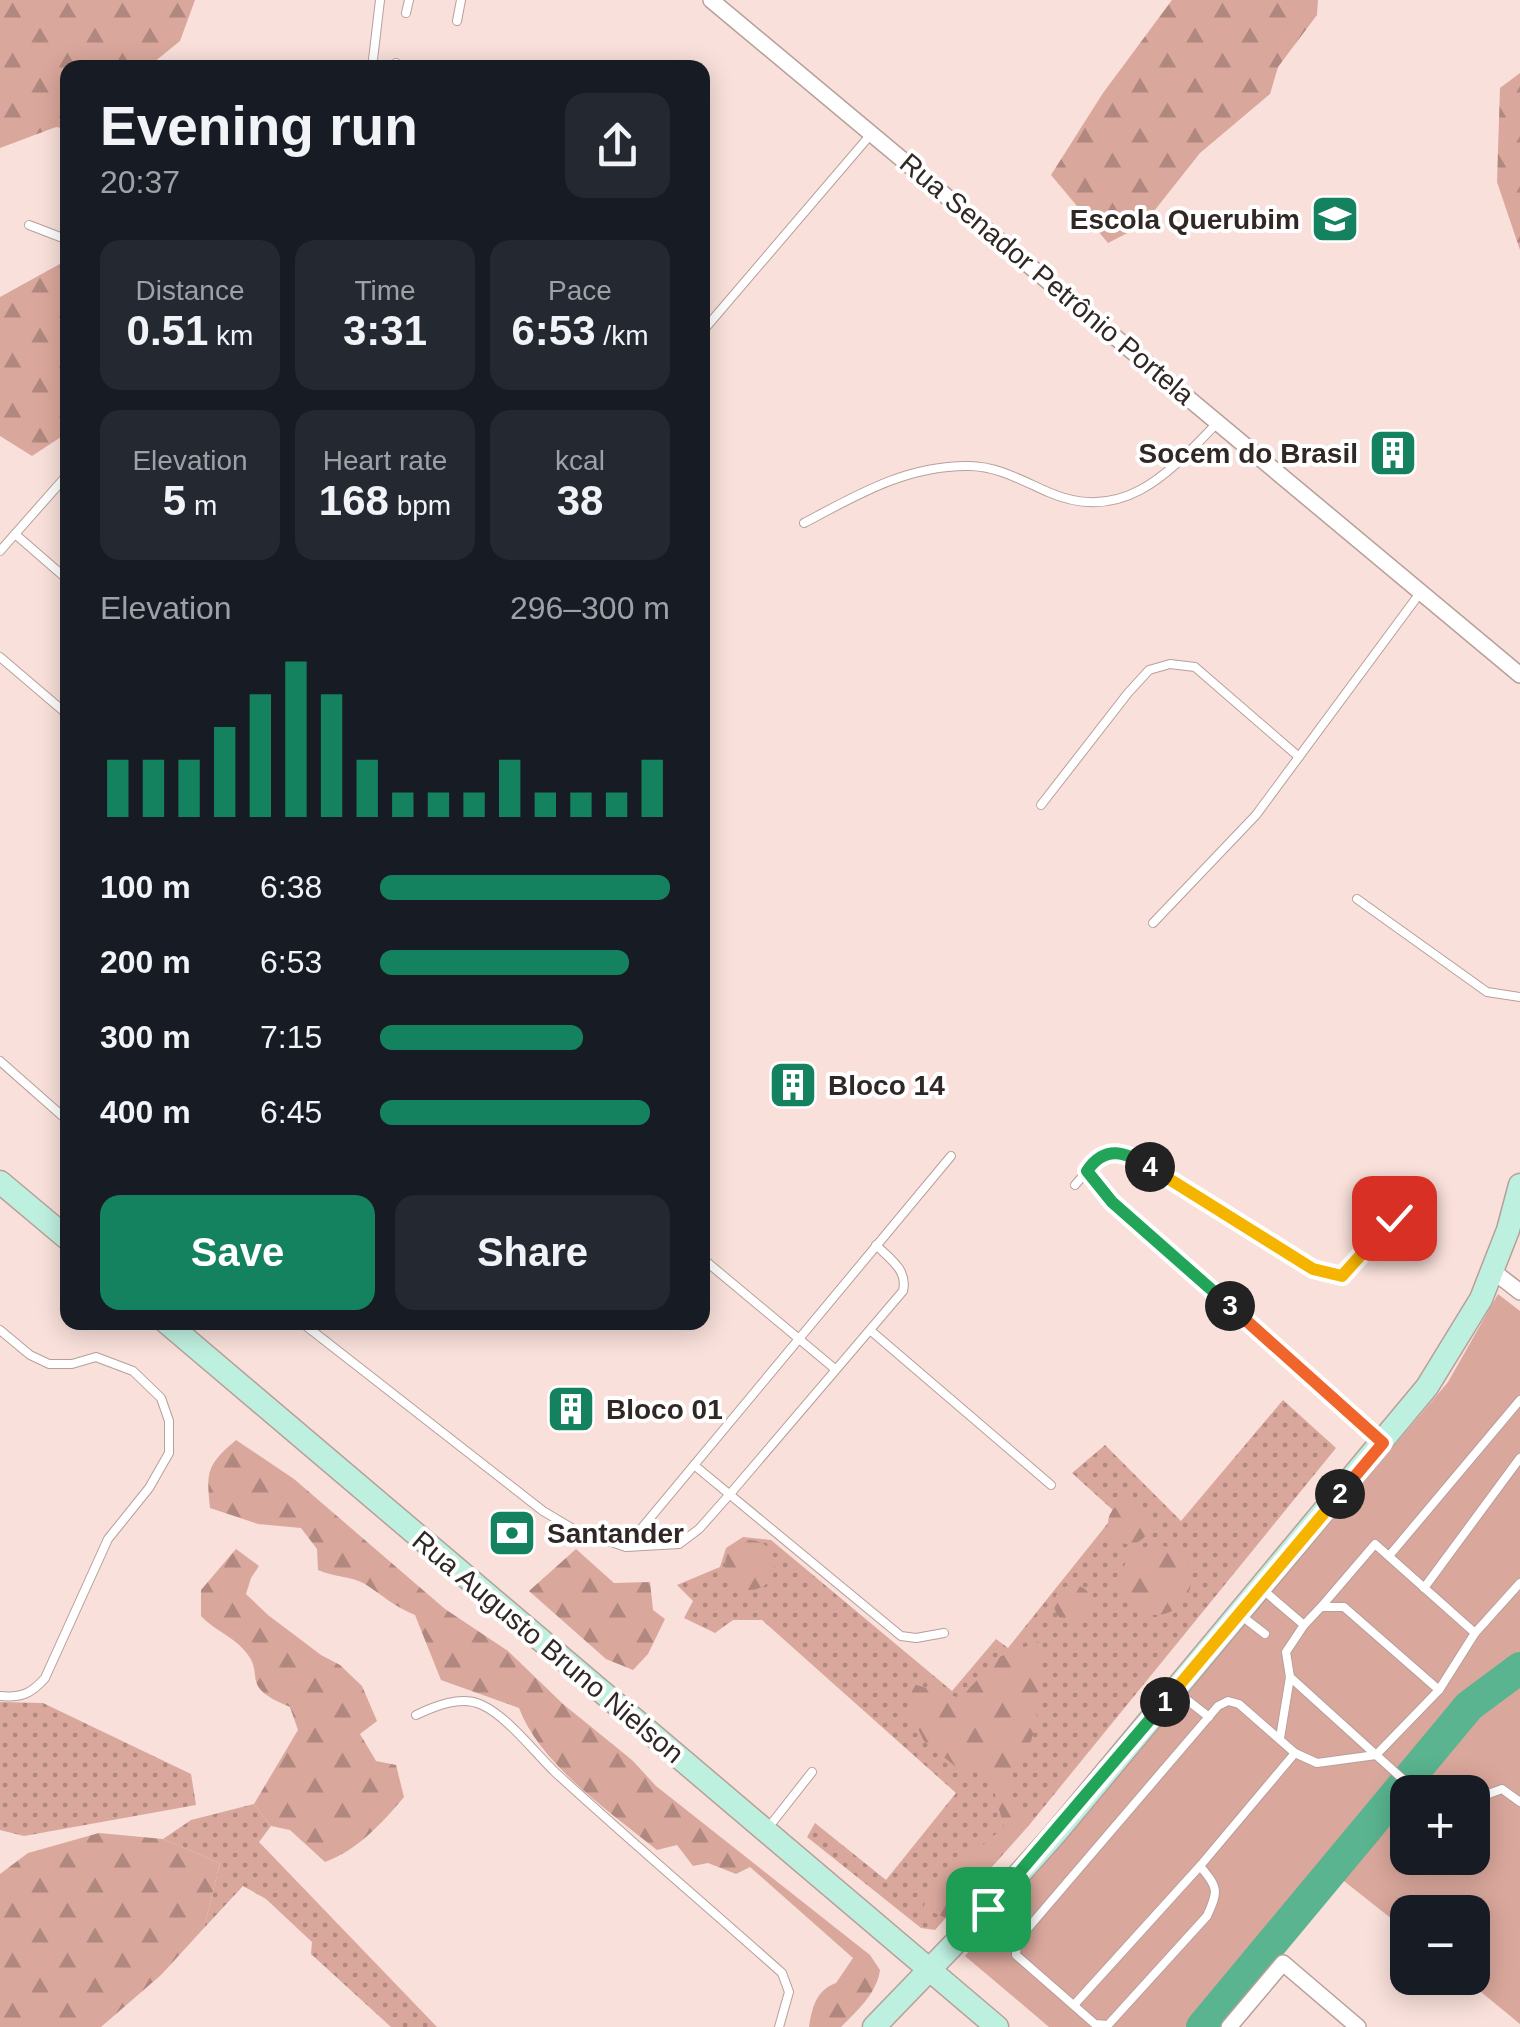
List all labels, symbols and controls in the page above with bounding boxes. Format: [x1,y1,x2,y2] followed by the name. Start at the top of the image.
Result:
[565,93,670,198] button: share
[100,95,418,157] text: Evening run
[894,147,1200,411] street label: Rua Senador Petrônio Portela
[100,164,180,200] text: 20:37
[1309,193,1361,245] school or university icon: Escola Querubim
[1070,204,1300,235] place label: Escola Querubim
[136,275,244,306] text: Distance
[354,275,416,306] text: Time
[548,275,612,306] text: Pace
[127,307,208,354] text: 0.51
[343,307,427,354] text: 3:31
[512,307,596,354] text: 6:53
[208,320,253,351] text: km
[596,320,648,351] text: /km
[1367,427,1419,479] building icon: Socem do Brasil
[1139,438,1358,469] place label: Socem do Brasil
[132,445,248,476] text: Elevation
[323,445,447,476] text: Heart rate
[555,445,605,476] text: kcal
[163,477,186,524] text: 5
[319,477,389,524] text: 168
[557,477,603,524] text: 38
[186,490,217,521] text: m
[389,490,451,521] text: bpm
[100,590,232,626] text: Elevation
[510,590,670,626] text: 296–300 m
[100,869,191,905] text: 100 m
[260,869,322,905] text: 6:38
[100,944,191,980] text: 200 m
[260,944,322,980] text: 6:53
[100,1019,191,1055] text: 300 m
[260,1019,322,1055] text: 7:15
[767,1059,819,1111] building icon: Bloco 14
[828,1070,945,1101] place label: Bloco 14
[100,1094,191,1130] text: 400 m
[260,1094,322,1130] text: 6:45
[1125,1142,1175,1192] pin: 4
[1142,1151,1158,1182] text: 4
[1352,1176,1437,1261] pin
[1367,1191,1422,1246] icon: check
[100,1195,375,1310] button: Save
[395,1195,670,1310] button: Share
[1205,1281,1255,1331] pin: 3
[1222,1290,1238,1321] text: 3
[545,1383,597,1435] building icon: Bloco 01
[606,1394,723,1425] place label: Bloco 01
[1315,1469,1365,1519] pin: 2
[1332,1478,1348,1509] text: 2
[486,1507,538,1559] bank icon: Santander
[547,1518,684,1549] place label: Santander
[406,1525,690,1769] street label: Rua Augusto Bruno Nielson
[1140,1677,1190,1727] pin: 1
[1157,1686,1173,1717] text: 1
[1390,1775,1490,1995] map controls
[1390,1775,1490,1875] button: +
[946,1867,1031,1952] pin
[961,1882,1016,1937] icon: arrive
[1390,1895,1490,1995] button: −

